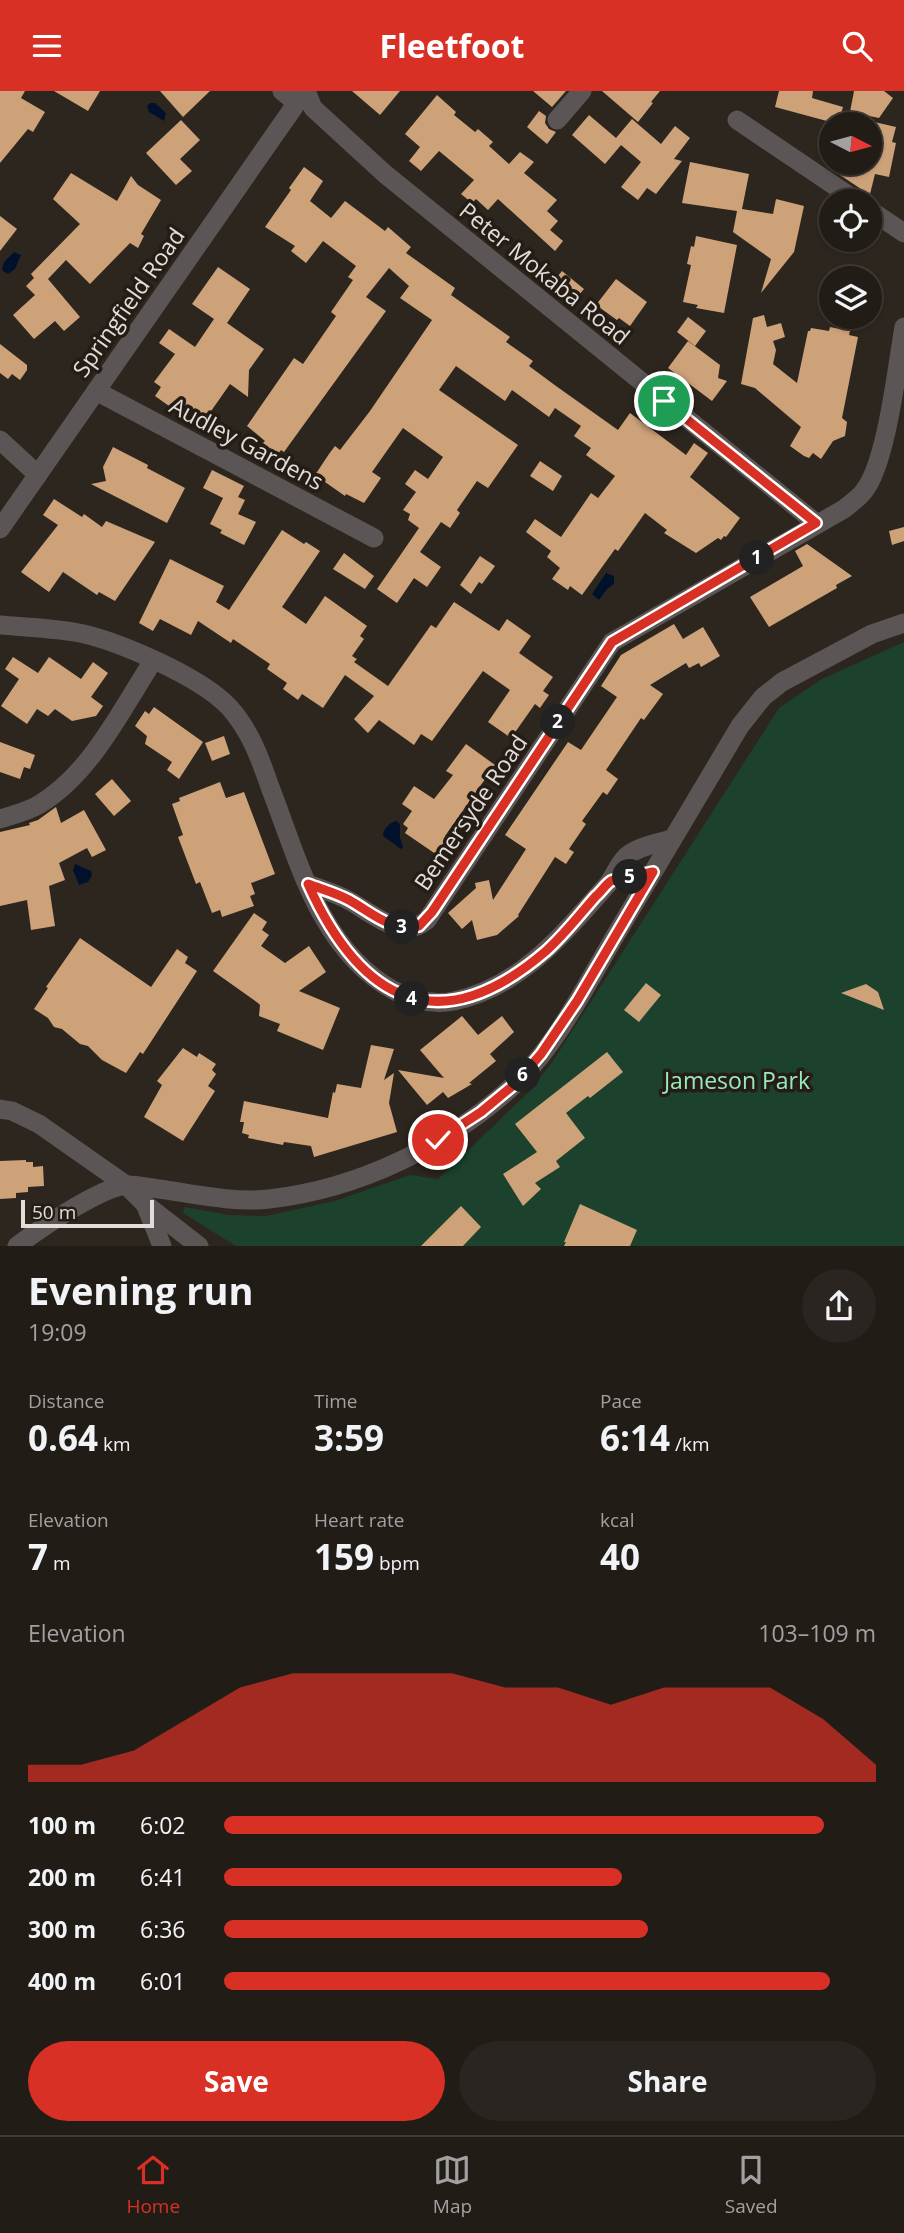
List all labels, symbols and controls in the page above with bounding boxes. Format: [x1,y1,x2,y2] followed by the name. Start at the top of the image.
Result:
[380,24,524,67] text: Fleetfoot
[28,27,66,65] icon: menu
[838,27,876,65] icon: search
[819,112,882,175] north arrow
[819,112,882,329] map controls
[819,189,882,252] button: locate
[453,194,637,352] street label: Peter Mokaba Road
[65,221,191,383] street label: Springfield Road
[819,266,882,329] button: layers
[634,371,694,431] pin
[645,382,683,420] icon: arrive
[164,389,330,497] street label: Audley Gardens
[740,540,774,575] pin: 1
[751,544,762,570] text: 1
[540,705,576,739] pin: 2
[552,708,563,734] text: 2
[406,728,534,896] street label: Bemersyde Road
[612,859,648,895] pin: 5
[624,863,635,889] text: 5
[384,909,420,945] pin: 3
[396,913,407,939] text: 3
[394,981,430,1017] pin: 4
[406,985,417,1011] text: 4
[505,1058,540,1093] pin: 6
[517,1061,528,1087] text: 6
[662,1064,810,1096] park label: Jameson Park
[408,1110,468,1170] pin
[419,1121,457,1159] icon: check
[21,1197,154,1229] scale bar
[32,1199,76,1225] text: 50 m
[28,1264,253,1316] text: Evening run
[802,1269,876,1343] button: share
[28,1316,87,1348] text: 19:09
[28,1388,104,1414] text: Distance
[314,1388,358,1414] text: Time
[600,1388,642,1414] text: Pace
[28,1414,98,1461] text: 0.64
[314,1414,384,1461] text: 3:59
[600,1414,670,1461] text: 6:14
[98,1431,131,1457] text: km
[670,1431,710,1457] text: /km
[28,1507,109,1533] text: Elevation
[314,1507,404,1533] text: Heart rate
[600,1507,634,1533] text: kcal
[28,1533,48,1580] text: 7
[314,1533,374,1580] text: 159
[600,1533,640,1580] text: 40
[48,1550,71,1576] text: m
[374,1550,420,1576] text: bpm
[28,1617,126,1649] text: Elevation
[758,1617,876,1649] text: 103–109 m
[28,1809,96,1841] text: 100 m
[140,1809,186,1841] text: 6:02
[28,1861,96,1893] text: 200 m
[140,1861,186,1893] text: 6:41
[28,1913,96,1945] text: 300 m
[140,1913,186,1945] text: 6:36
[28,1965,96,1997] text: 400 m
[140,1965,186,1997] text: 6:01
[28,2041,445,2121] button: Save
[459,2041,876,2121] button: Share
[126,2151,180,2219] tab: Home
[433,2151,472,2219] tab: Map
[725,2151,778,2219] tab: Saved

